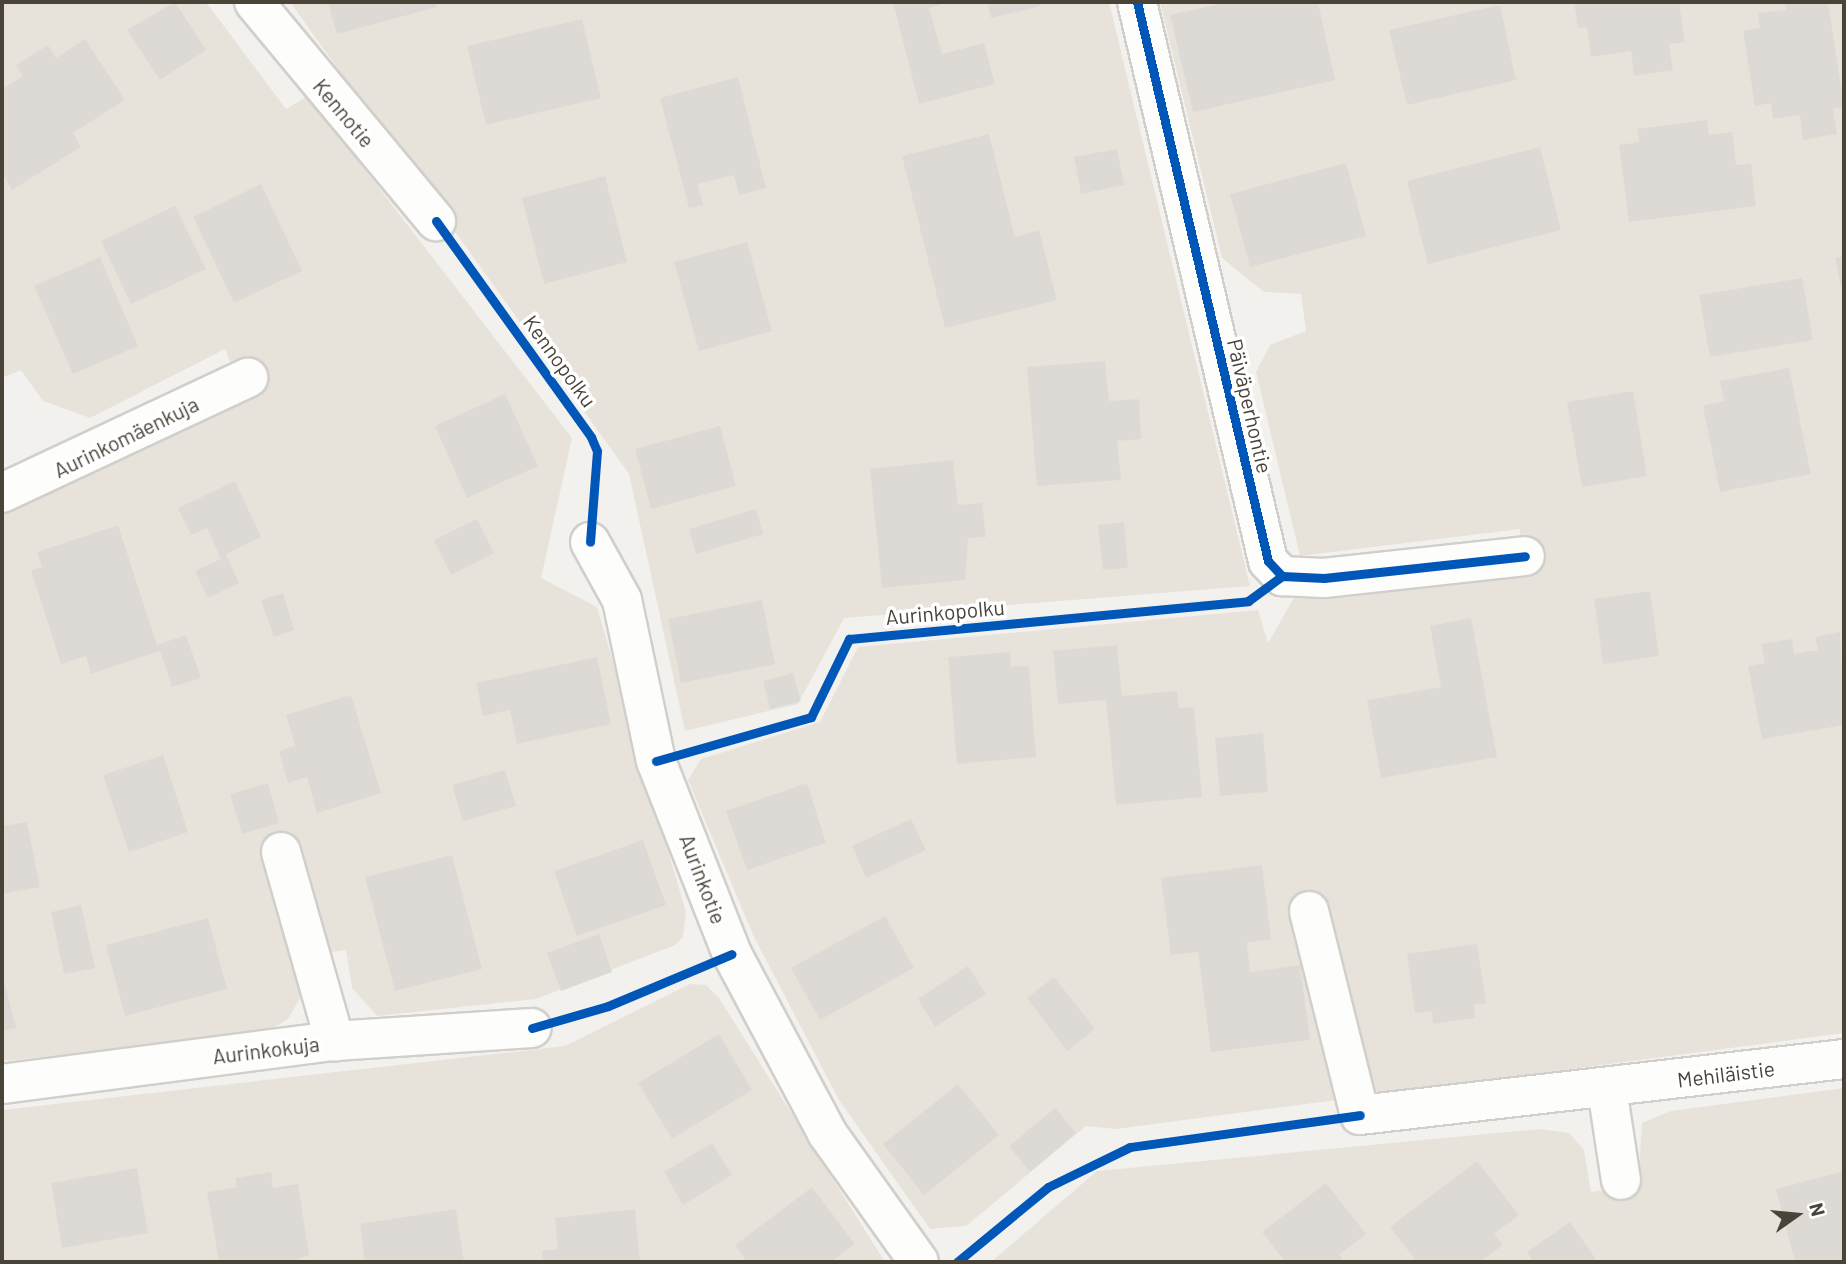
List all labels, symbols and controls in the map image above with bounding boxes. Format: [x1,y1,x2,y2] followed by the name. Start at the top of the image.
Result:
[308,74,380,152] street label: Kennotie
[518,310,602,412] street label: Kennopolku
[1222,336,1278,476] street label: Päiväperhontie
[49,391,203,483] street label: Aurinkomäenkuja
[884,594,1006,630] street label: Aurinkopolku
[674,831,732,927] street label: Aurinkotie
[211,1031,321,1069] street label: Aurinkokuja
[1676,1056,1776,1092] street label: Mehiläistie
[1762,1180,1832,1250] north arrow
[1805,1200,1831,1219] text: N

